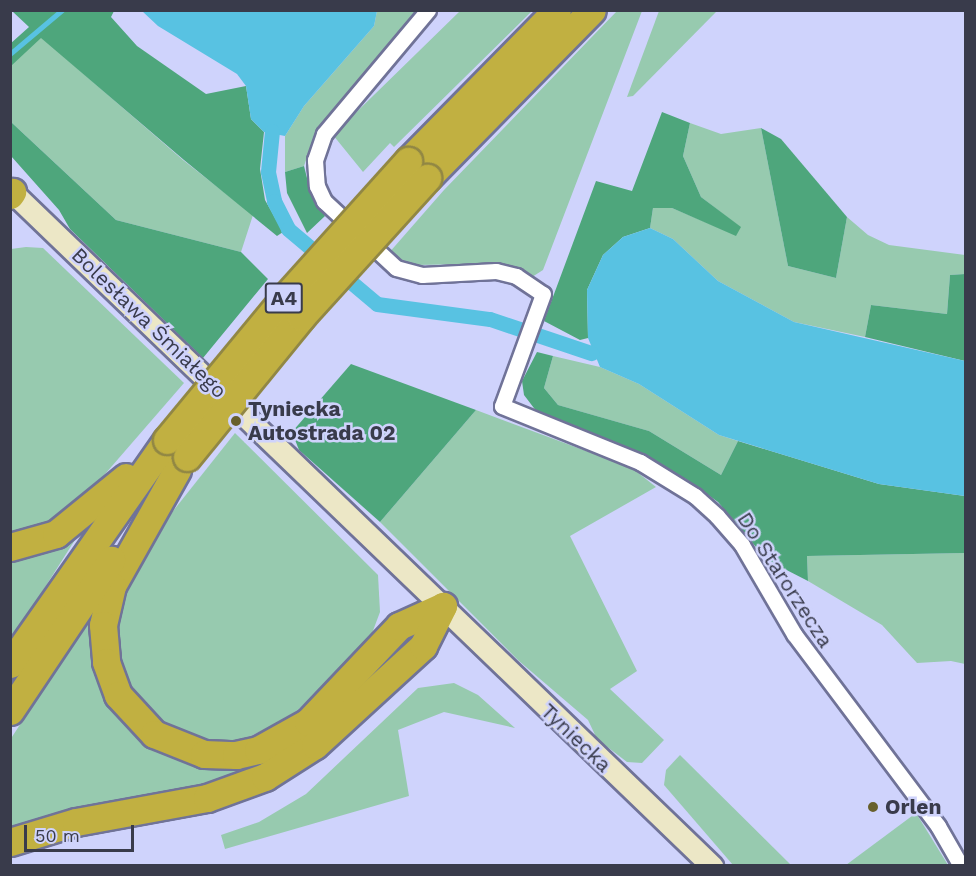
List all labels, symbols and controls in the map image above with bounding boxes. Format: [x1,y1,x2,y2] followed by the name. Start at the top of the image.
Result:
[66,242,232,404] street label: Bolesława Śmiałego
[264,281,304,315] road number: A4
[248,396,396,446] place label: Tyniecka Autostrada 02
[229,414,243,428] marker: Tyniecka Autostrada 02
[732,508,838,652] street label: Do Starorzecza
[536,698,616,778] street label: Tyniecka
[885,794,942,820] place label: Orlen
[866,800,880,814] marker: Orlen
[27,813,136,851] scale bar
[35,825,80,846] text: 50 m

